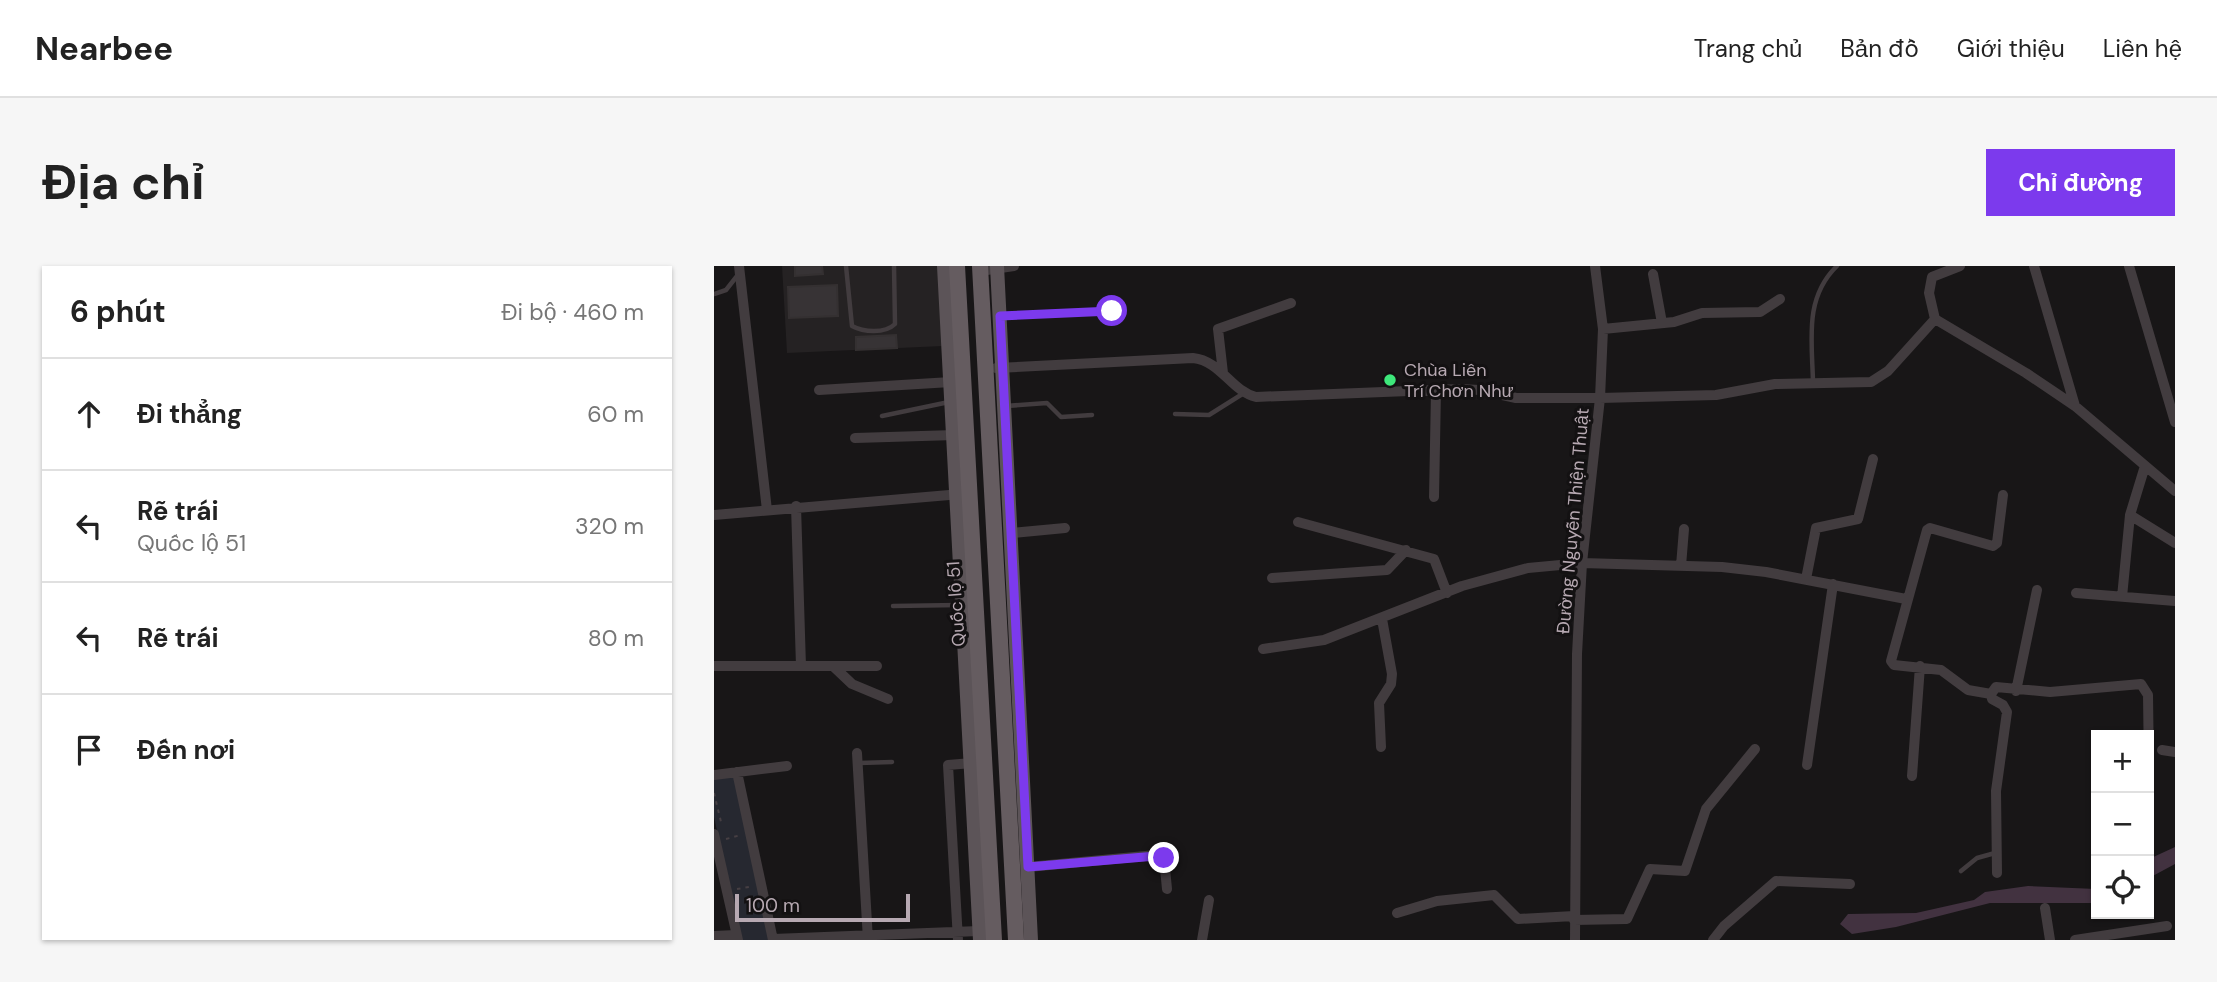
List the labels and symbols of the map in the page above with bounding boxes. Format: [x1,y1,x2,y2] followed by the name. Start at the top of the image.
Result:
[1096,295,1127,326] route start
[1404,358,1514,403] place label: Chùa Liên Trí Chơn Như
[1382,372,1398,388] marker: Chùa Liên Trí Chơn Như
[1551,407,1595,635] street label: Đường Nguyễn Thiện Thuật
[941,561,971,647] street label: Quốc lộ 51
[1148,842,1179,873] route end
[735,891,910,923] scale bar

